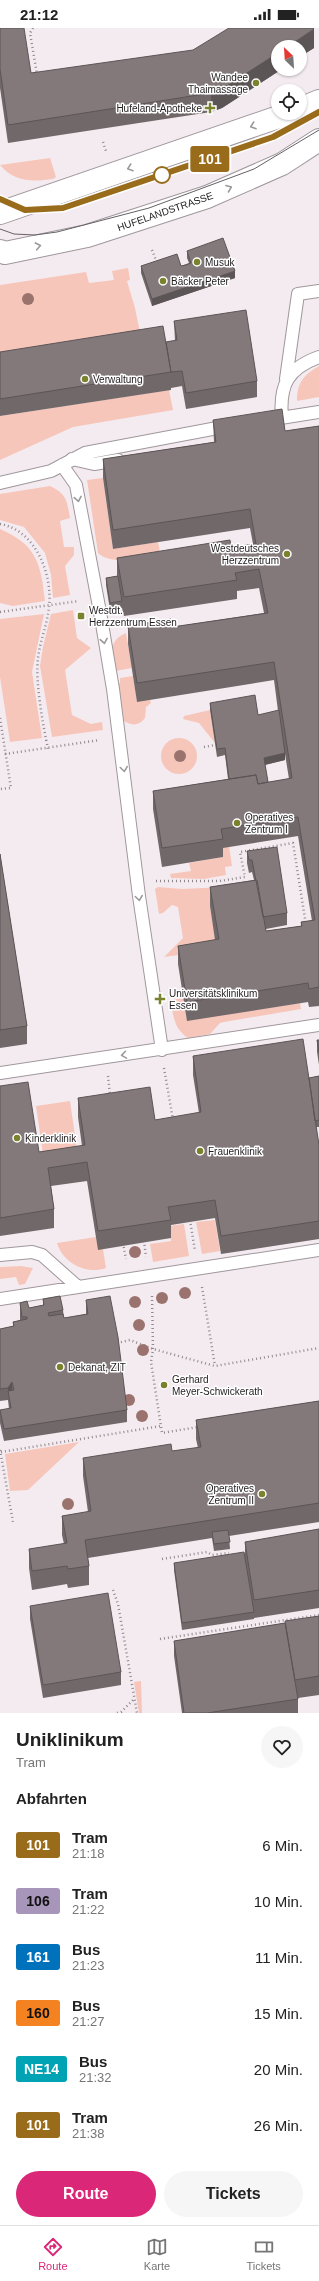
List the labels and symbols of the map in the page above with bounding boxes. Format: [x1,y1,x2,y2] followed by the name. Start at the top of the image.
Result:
[271,40,307,76] north arrow
[188,72,248,95] place label: Wandee Thaimassage
[251,78,261,88] marker: Wandee Thaimassage
[116,103,202,114] place label: Hufeland-Apotheke
[205,103,215,113] marker: Hufeland-Apotheke
[250,122,257,130] one-way arrow
[187,146,233,172] line badge: 101
[127,163,134,172] one-way arrow
[153,166,171,184] unlabelled marker
[226,185,233,193] one-way arrow
[116,190,215,233] street label: HUFELANDSTRASSE
[35,242,41,251] one-way arrow
[192,257,202,267] marker: Musuk
[205,257,235,268] place label: Musuk
[158,276,168,286] marker: Bäcker Peter
[171,276,229,287] place label: Bäcker Peter
[80,374,90,384] marker: Verwaltung
[93,374,142,385] place label: Verwaltung
[74,496,82,502] one-way arrow
[211,543,279,566] place label: Westdeutsches Herzzentrum
[282,549,292,559] marker: Westdeutsches Herzzentrum
[89,605,177,628] place label: Westdt. Herzzentrum Essen
[76,611,86,621] marker: Westdt. Herzzentrum Essen
[99,638,108,644] one-way arrow
[119,766,128,772] one-way arrow
[245,812,293,835] place label: Operatives Zentrum I
[232,818,242,828] marker: Operatives Zentrum I
[135,895,144,901] one-way arrow
[169,988,257,1011] place label: Universitätsklinikum Essen
[154,993,166,1005] marker: Universitätsklinikum Essen
[121,1050,127,1059] one-way arrow
[12,1133,22,1143] marker: Kinderklinik
[25,1133,77,1144] place label: Kinderklinik
[195,1146,205,1156] marker: Frauenklinik
[208,1146,263,1157] place label: Frauenklinik
[55,1362,65,1372] marker: Dekanat, ZIT
[68,1362,126,1373] place label: Dekanat, ZIT
[172,1374,263,1397] place label: Gerhard Meyer-Schwickerath
[159,1380,169,1390] marker: Gerhard Meyer-Schwickerath
[206,1483,254,1506] place label: Operatives Zentrum II
[257,1489,267,1499] marker: Operatives Zentrum II

